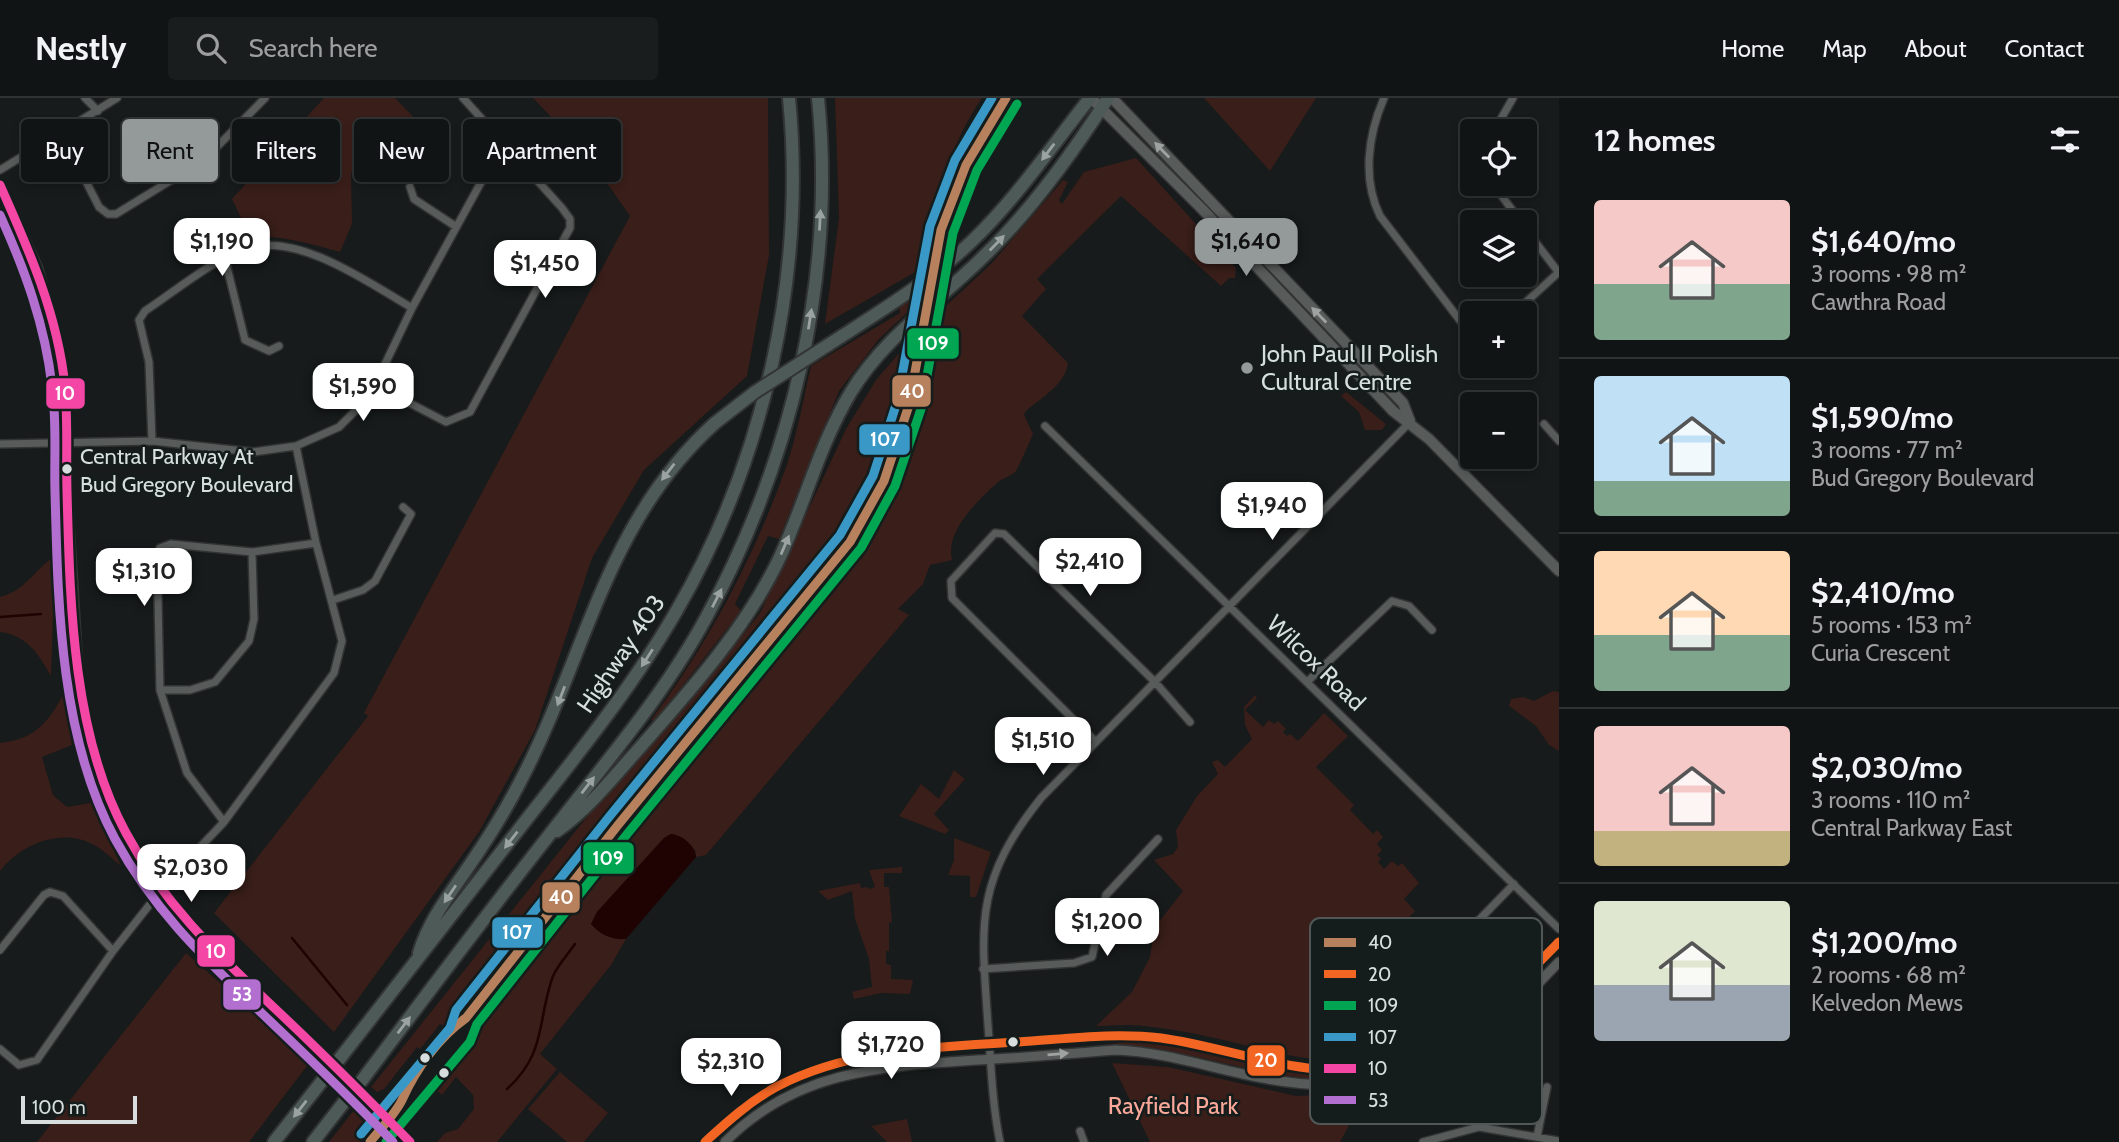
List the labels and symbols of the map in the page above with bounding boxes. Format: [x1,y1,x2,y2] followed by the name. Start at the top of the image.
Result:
[1040,142,1055,160] one-way arrow
[1155,142,1171,159] one-way arrow
[814,209,825,231] one-way arrow
[165,218,279,278] pin: $1,190
[1189,218,1303,278] pin: $1,640
[988,235,1004,252] one-way arrow
[488,240,602,300] pin: $1,450
[1311,306,1327,324] one-way arrow
[805,308,816,330] one-way arrow
[906,327,960,360] line badge: 109
[917,332,949,355] text: 109
[1260,339,1438,396] place label: John Paul II Polish Cultural Centre
[1239,360,1255,376] marker: John Paul II Polish Cultural Centre
[306,364,420,423] pin: $1,590
[891,374,932,408] line badge: 40
[45,377,86,410] line badge: 10
[899,380,925,403] text: 40
[55,382,75,405] text: 10
[858,423,911,456] line badge: 107
[870,428,900,451] text: 107
[80,443,294,498] place label: Central Parkway At Bud Gregory Boulevard
[60,462,74,476] marker: Central Parkway At Bud Gregory Boulevard
[660,463,675,481] one-way arrow
[1215,482,1329,542] pin: $1,940
[779,535,791,555] one-way arrow
[1033,538,1147,598] pin: $2,410
[87,548,201,608] pin: $1,310
[711,588,722,608] one-way arrow
[571,589,671,718] street label: Highway 403
[1261,609,1372,717] street label: Wilcox Road
[641,649,654,668] one-way arrow
[556,685,567,706] one-way arrow
[986,718,1100,777] pin: $1,510
[580,776,594,794] one-way arrow
[503,831,518,849] one-way arrow
[582,841,635,875] line badge: 109
[134,844,248,904] pin: $2,030
[592,847,624,870] text: 109
[541,881,581,914] line badge: 40
[444,884,457,903] one-way arrow
[548,886,574,909] text: 40
[1050,898,1164,958] pin: $1,200
[491,916,544,949] line badge: 107
[1310,918,1542,1124] legend
[502,921,532,944] text: 107
[1368,931,1392,954] text: 40
[196,934,236,968] line badge: 10
[206,940,226,963] text: 10
[1368,963,1391,986] text: 20
[222,978,262,1011] line badge: 53
[232,983,252,1006] text: 53
[1368,994,1398,1017] text: 109
[397,1016,412,1034] one-way arrow
[834,1021,948,1081] pin: $1,720
[1368,1026,1397,1049] text: 107
[1006,1035,1020,1049] unlabelled marker
[674,1038,788,1098] pin: $2,310
[1246,1044,1286,1077] line badge: 20
[1048,1048,1070,1059] one-way arrow
[1254,1049,1278,1072] text: 20
[418,1051,432,1065] unlabelled marker
[1368,1057,1387,1080] text: 10
[437,1066,451,1080] unlabelled marker
[1368,1089,1389,1112] text: 53
[1108,1091,1238,1120] park label: Rayfield Park
[21,1093,136,1125] scale bar
[294,1100,308,1118] one-way arrow

